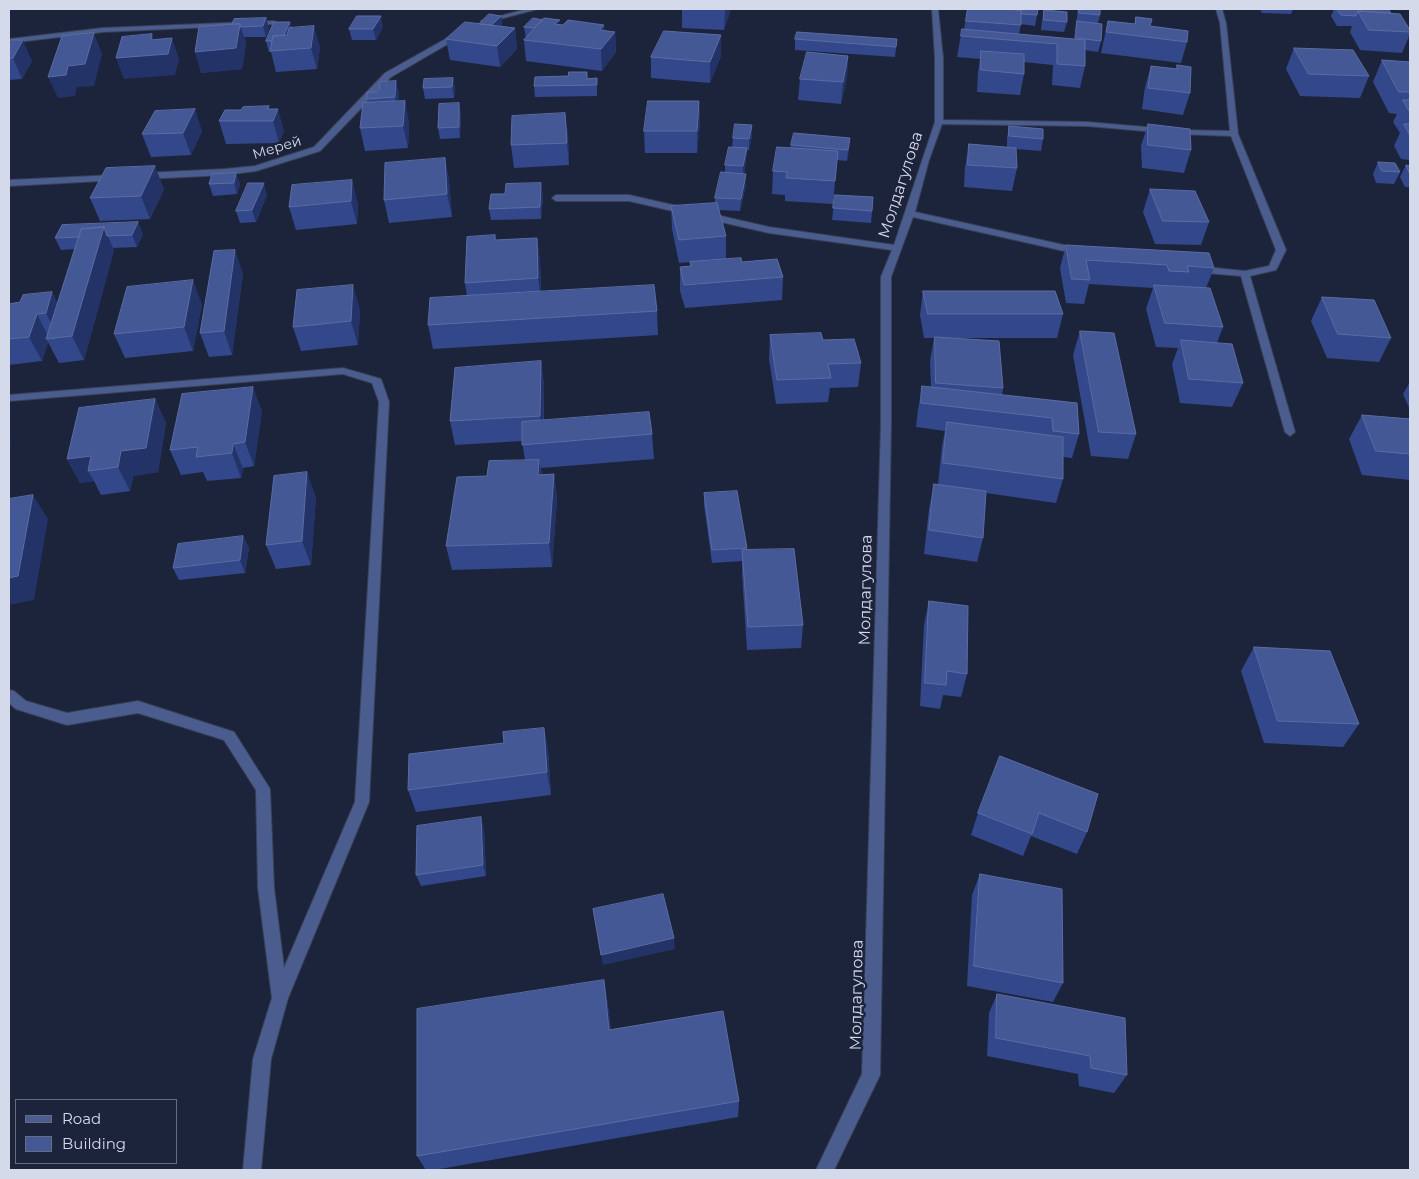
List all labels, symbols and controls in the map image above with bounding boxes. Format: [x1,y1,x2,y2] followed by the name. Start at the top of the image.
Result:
[875,129,927,241] street label: Молдагулова
[251,133,303,163] street label: Мерей
[855,534,877,646] street label: Молдагулова
[846,939,868,1051] street label: Молдагулова
[15,1099,178,1164] legend
[62,1109,101,1128] text: Road
[62,1134,126,1153] text: Building

